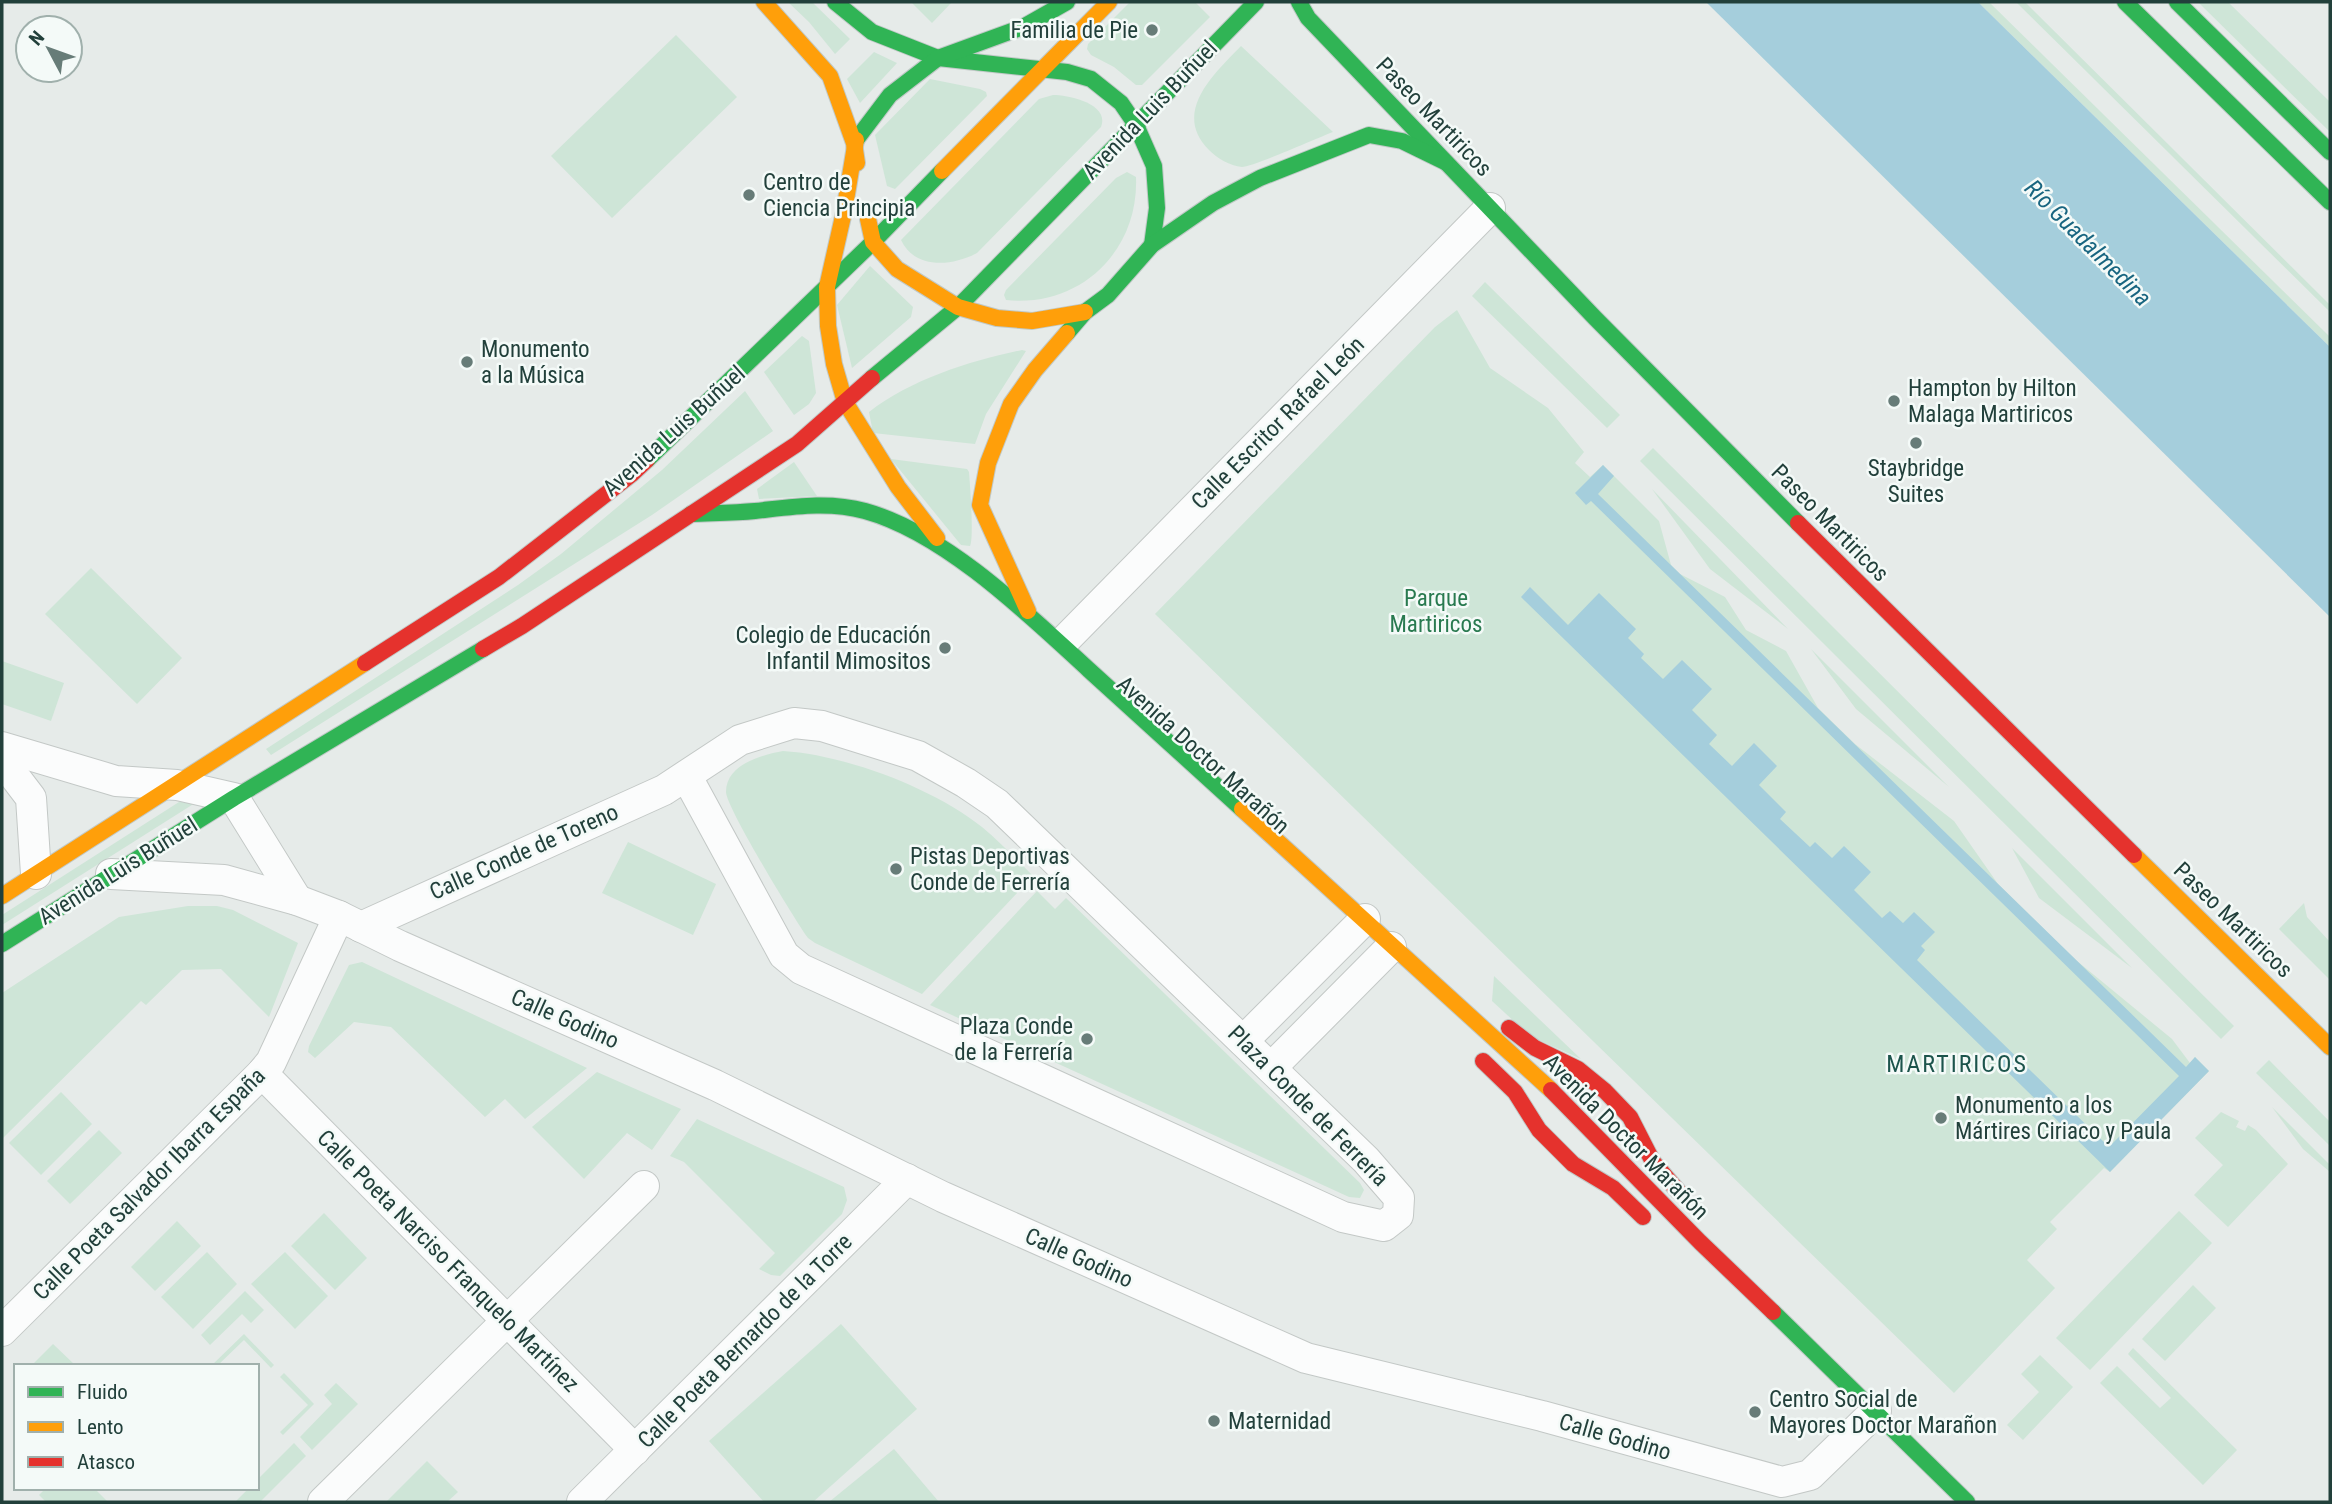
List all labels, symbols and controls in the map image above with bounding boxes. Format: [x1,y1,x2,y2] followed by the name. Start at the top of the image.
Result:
[14,14,84,84] north arrow
[1011,17,1138,44] place label: Familia de Pie
[1144,22,1160,38] marker: Familia de Pie
[24,26,49,50] text: N
[1077,35,1223,185] street label: Avenida Luis Buñuel
[1371,52,1497,182] street label: Paseo Martiricos
[763,169,915,222] place label: Centro de Ciencia Principia
[2019,174,2157,312] water label: Río Guadalmedina
[741,187,757,203] marker: Centro de Ciencia Principia
[1186,331,1370,515] street label: Calle Escritor Rafael León
[481,336,590,389] place label: Monumento a la Música
[459,354,475,370] marker: Monumento a la Música
[597,360,751,502] street label: Avenida Luis Buñuel
[1908,375,2077,428] place label: Hampton by Hilton Malaga Martiricos
[1886,393,1902,409] marker: Hampton by Hilton Malaga Martiricos
[1908,435,1924,451] marker: Staybridge Suites
[1868,455,1964,508] place label: Staybridge Suites
[1766,459,1894,587] street label: Paseo Martiricos
[1390,585,1483,638] park label: Parque Martiricos
[735,622,931,675] place label: Colegio de Educación Infantil Mimositos
[937,640,953,656] marker: Colegio de Educación Infantil Mimositos
[1111,670,1295,840] street label: Avenida Doctor Marañón
[426,798,622,906] street label: Calle Conde de Toreno
[34,811,202,931] street label: Avenida Luis Buñuel
[910,843,1070,896] place label: Pistas Deportivas Conde de Ferrería
[2168,857,2298,983] street label: Paseo Martiricos
[888,861,904,877] marker: Pistas Deportivas Conde de Ferrería
[507,983,623,1055] street label: Calle Godino
[954,1013,1073,1066] place label: Plaza Conde de la Ferrería
[1222,1020,1394,1192] street label: Plaza Conde de Ferrería
[1079,1031,1095,1047] marker: Plaza Conde de la Ferrería
[1538,1049,1714,1225] street label: Avenida Doctor Marañón
[1886,1050,2028,1078] district label: MARTIRICOS
[27,1062,271,1306] street label: Calle Poeta Salvador Ibarra España
[1955,1092,2171,1145] place label: Monumento a los Mártires Ciriaco y Paula
[1933,1110,1949,1126] marker: Monumento a los Mártires Ciriaco y Paula
[311,1124,585,1398] street label: Calle Poeta Narciso Franquelo Martínez
[1021,1222,1137,1294] street label: Calle Godino
[632,1228,858,1454] street label: Calle Poeta Bernardo de la Torre
[14,1364,259,1490] legend
[77,1380,128,1404] text: Fluido
[1769,1386,1997,1439] place label: Centro Social de Mayores Doctor Marañon
[1747,1404,1763,1420] marker: Centro Social de Mayores Doctor Marañon
[1228,1408,1331,1435] place label: Maternidad
[1556,1408,1674,1466] street label: Calle Godino
[1206,1413,1222,1429] marker: Maternidad
[77,1415,124,1439] text: Lento
[77,1450,135,1474] text: Atasco

